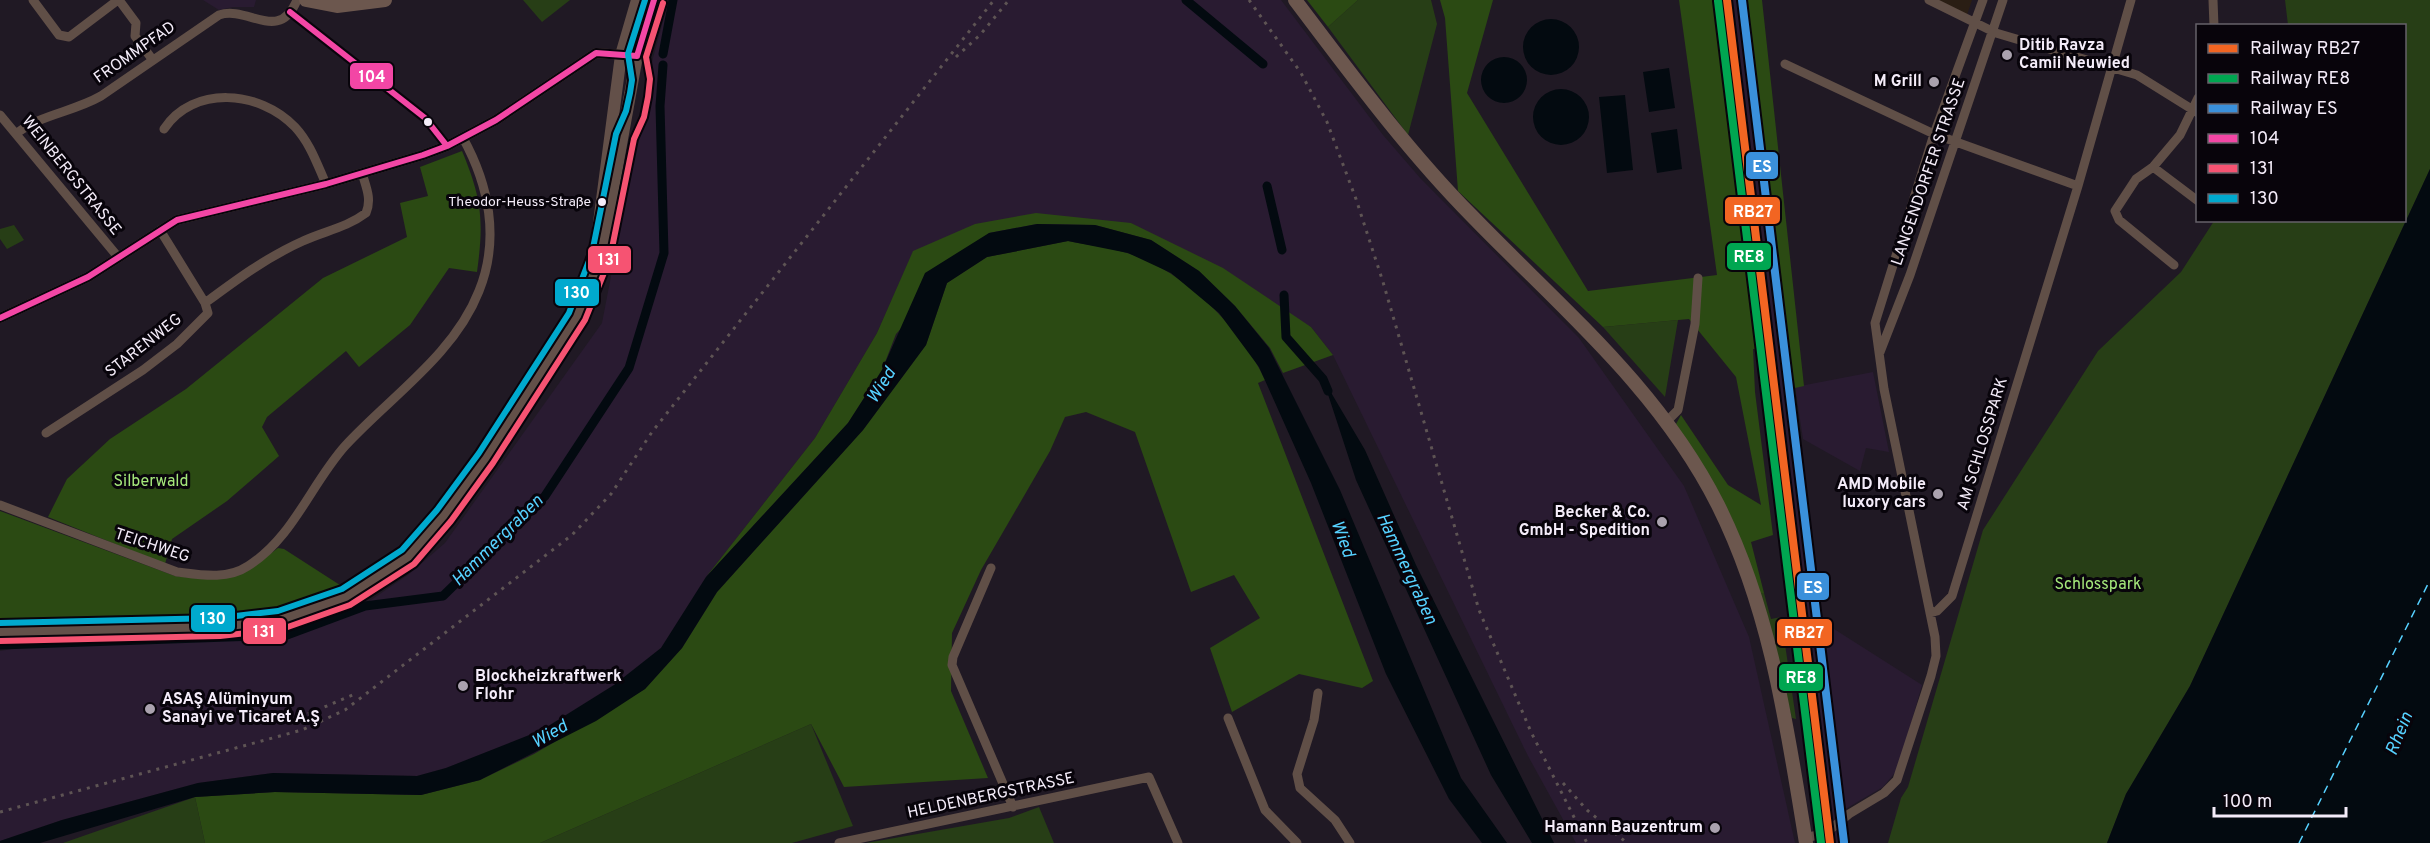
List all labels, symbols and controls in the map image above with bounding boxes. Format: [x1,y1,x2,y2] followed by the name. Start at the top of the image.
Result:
[90,18,180,88] street label: FROMMPFAD
[2196,24,2406,222] legend
[2019,36,2130,74] place label: Ditib Ravza Camii Neuwied
[2250,38,2360,61] text: Railway RB27
[2000,48,2014,62] marker: Ditib Ravza Camii Neuwied
[349,62,394,90] line badge: 104
[358,68,386,88] text: 104
[2250,68,2350,91] text: Railway RE8
[1874,72,1922,92] place label: M Grill
[1927,75,1941,89] marker: M Grill
[1887,76,1971,268] street label: LANGENDORFER STRASSE
[2250,98,2338,121] text: Railway ES
[17,112,125,240] street label: WEINBERGSTRASSE
[422,116,434,128] unlabelled marker
[2250,128,2279,151] text: 104
[1745,151,1779,180] line badge: ES
[1752,158,1772,178] text: ES
[2250,158,2274,181] text: 131
[2250,188,2279,211] text: 130
[448,194,591,211] place label: Theodor-Heuss-Straße
[596,196,608,208] marker: Theodor-Heuss-Straße
[1724,196,1781,225] line badge: RB27
[1733,203,1773,223] text: RB27
[1726,242,1772,271] line badge: RE8
[587,245,632,274] line badge: 131
[1733,248,1765,268] text: RE8
[598,251,620,271] text: 131
[554,278,600,307] line badge: 130
[564,284,590,304] text: 130
[102,310,186,382] street label: STARENWEG
[862,363,902,408] water label: Wied
[1953,375,2013,513] street label: AM SCHLOSSPARK
[114,472,189,492] park label: Silberwald
[1837,475,1926,513] place label: AMD Mobile luxory cars
[1931,487,1945,501] marker: AMD Mobile luxory cars
[447,490,549,592] water label: Hammergraben
[1519,503,1650,541] place label: Becker & Co. GmbH - Spedition
[1370,509,1442,629] water label: Hammergraben
[1655,515,1669,529] marker: Becker & Co. GmbH - Spedition
[1325,517,1360,562] water label: Wied
[112,524,192,568] street label: TEICHWEG
[1796,572,1830,601] line badge: ES
[2055,575,2141,595] park label: Schlosspark
[1803,579,1823,599] text: ES
[190,604,236,633] line badge: 130
[200,610,226,630] text: 130
[242,617,287,645] line badge: 131
[1776,618,1833,647] line badge: RB27
[253,623,275,643] text: 131
[1784,624,1824,644] text: RB27
[1778,663,1824,692] line badge: RE8
[475,667,622,705] place label: Blockheizkraftwerk Flohr
[1785,669,1817,689] text: RE8
[456,679,470,693] marker: Blockheizkraftwerk Flohr
[162,690,320,728] place label: ASAŞ Alüminyum Sanayi ve Ticaret A.Ş
[143,702,157,716] marker: ASAŞ Alüminyum Sanayi ve Ticaret A.Ş
[2381,709,2419,759] water label: Rhein
[528,715,573,754] water label: Wied
[906,768,1076,824] street label: HELDENBERGSTRASSE
[2214,780,2346,818] scale bar
[2223,791,2272,814] text: 100 m
[1544,818,1703,838] place label: Hamann Bauzentrum
[1708,821,1722,835] marker: Hamann Bauzentrum

